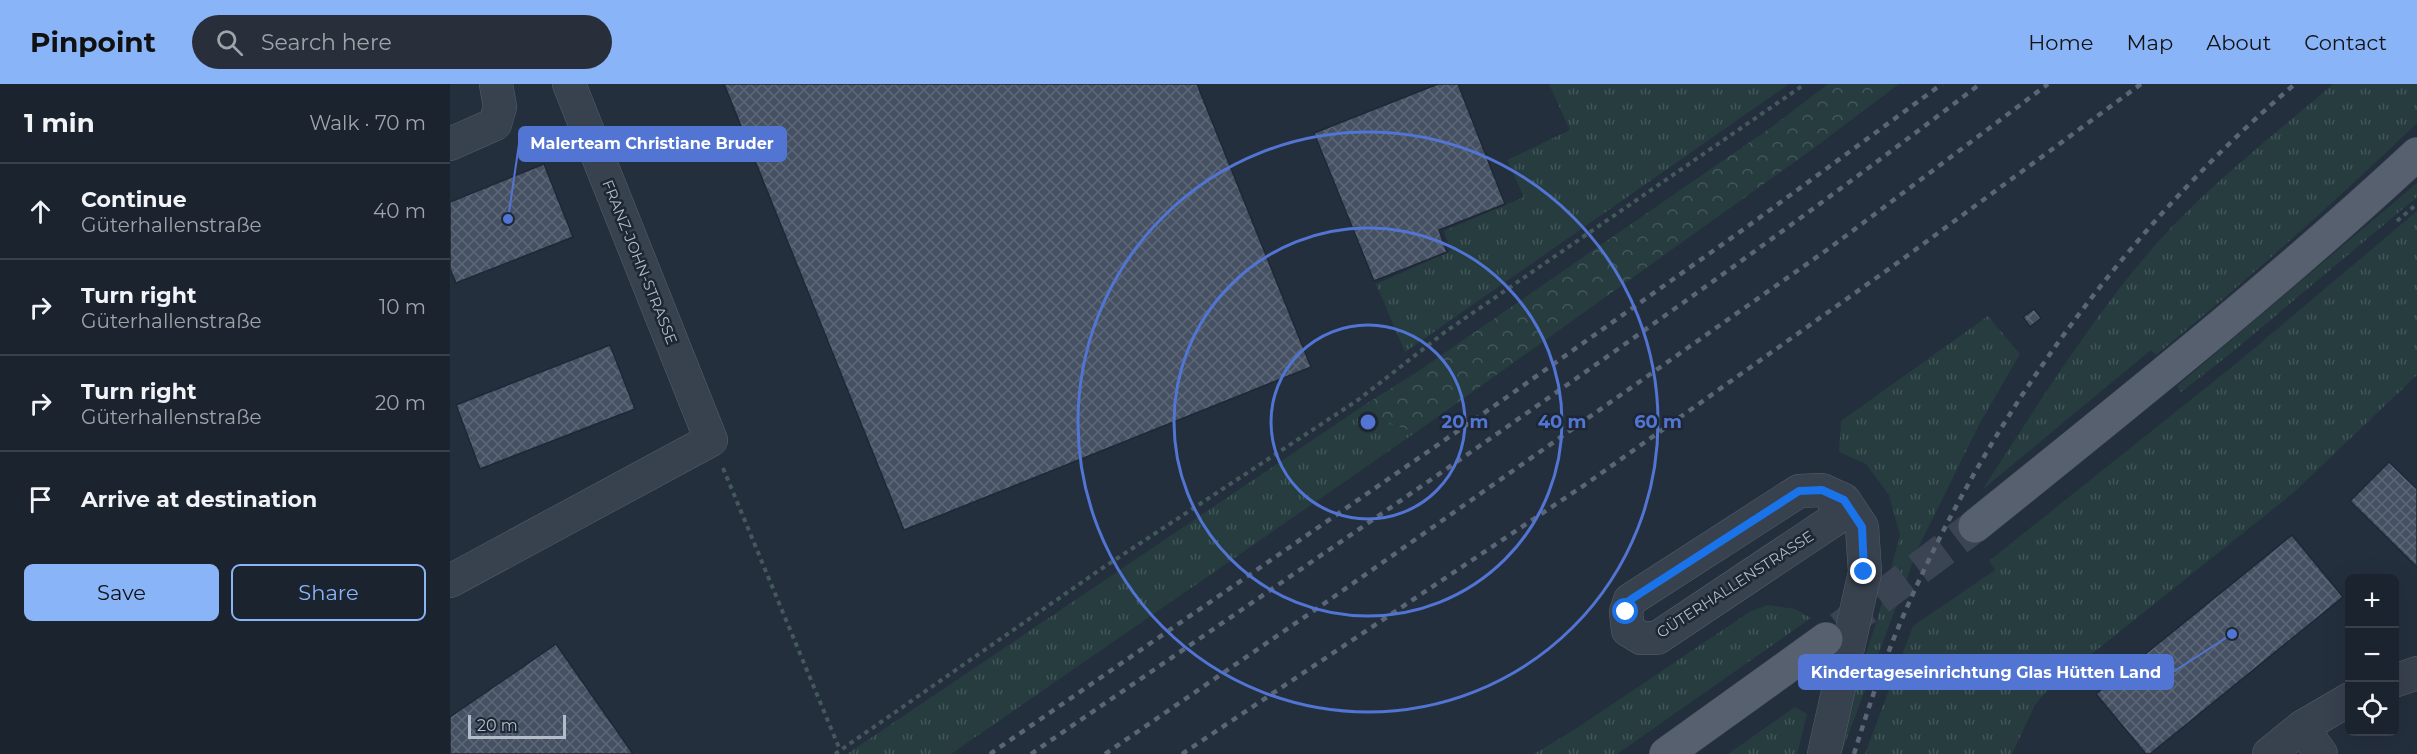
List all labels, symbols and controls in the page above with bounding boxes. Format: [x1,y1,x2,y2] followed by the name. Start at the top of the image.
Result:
[192,15,612,69] search box
[30,25,156,59] text: Pinpoint
[213,26,246,59] icon: search
[261,29,392,56] text: Search here
[2028,30,2093,55] text: Home
[2126,30,2173,55] text: Map
[2206,30,2271,55] text: About
[2304,30,2387,55] text: Contact
[24,107,95,139] text: 1 min
[309,111,426,135] text: Walk · 70 m
[519,127,786,161] callout: Malerteam Christiane Bruder
[530,134,774,153] text: Malerteam Christiane Bruder
[598,177,682,347] street label: FRANZ-JOHN-STRASSE
[81,186,187,213] text: Continue
[24,195,57,228] icon: ahead
[373,199,426,223] text: 40 m
[81,213,262,237] text: Güterhallenstraße
[81,282,196,309] text: Turn right
[24,291,57,324] icon: right
[379,295,426,319] text: 10 m
[81,309,262,333] text: Güterhallenstraße
[81,378,196,405] text: Turn right
[24,387,57,420] icon: right
[375,391,426,415] text: 20 m
[81,405,262,429] text: Güterhallenstraße
[1442,411,1488,433] text: 20 m
[1538,411,1586,433] text: 40 m
[1634,411,1682,433] text: 60 m
[1358,412,1378,432] centre of rings
[24,483,57,516] icon: arrive
[81,486,317,513] text: Arrive at destination
[1653,526,1817,642] street label: GÜTERHALLENSTRASSE
[1850,558,1876,584] route end
[24,564,219,621] button: Save
[231,564,426,621] button: Share
[2345,574,2399,736] map controls
[2345,574,2399,628] button: +
[1612,598,1638,624] route start
[2345,628,2399,682] button: −
[1799,655,2173,689] callout: Kindertageseinrichtung Glas Hütten Land
[1811,663,2161,682] text: Kindertageseinrichtung Glas Hütten Land
[2345,682,2399,736] button: locate
[468,712,566,740] scale bar
[477,716,518,735] text: 20 m

